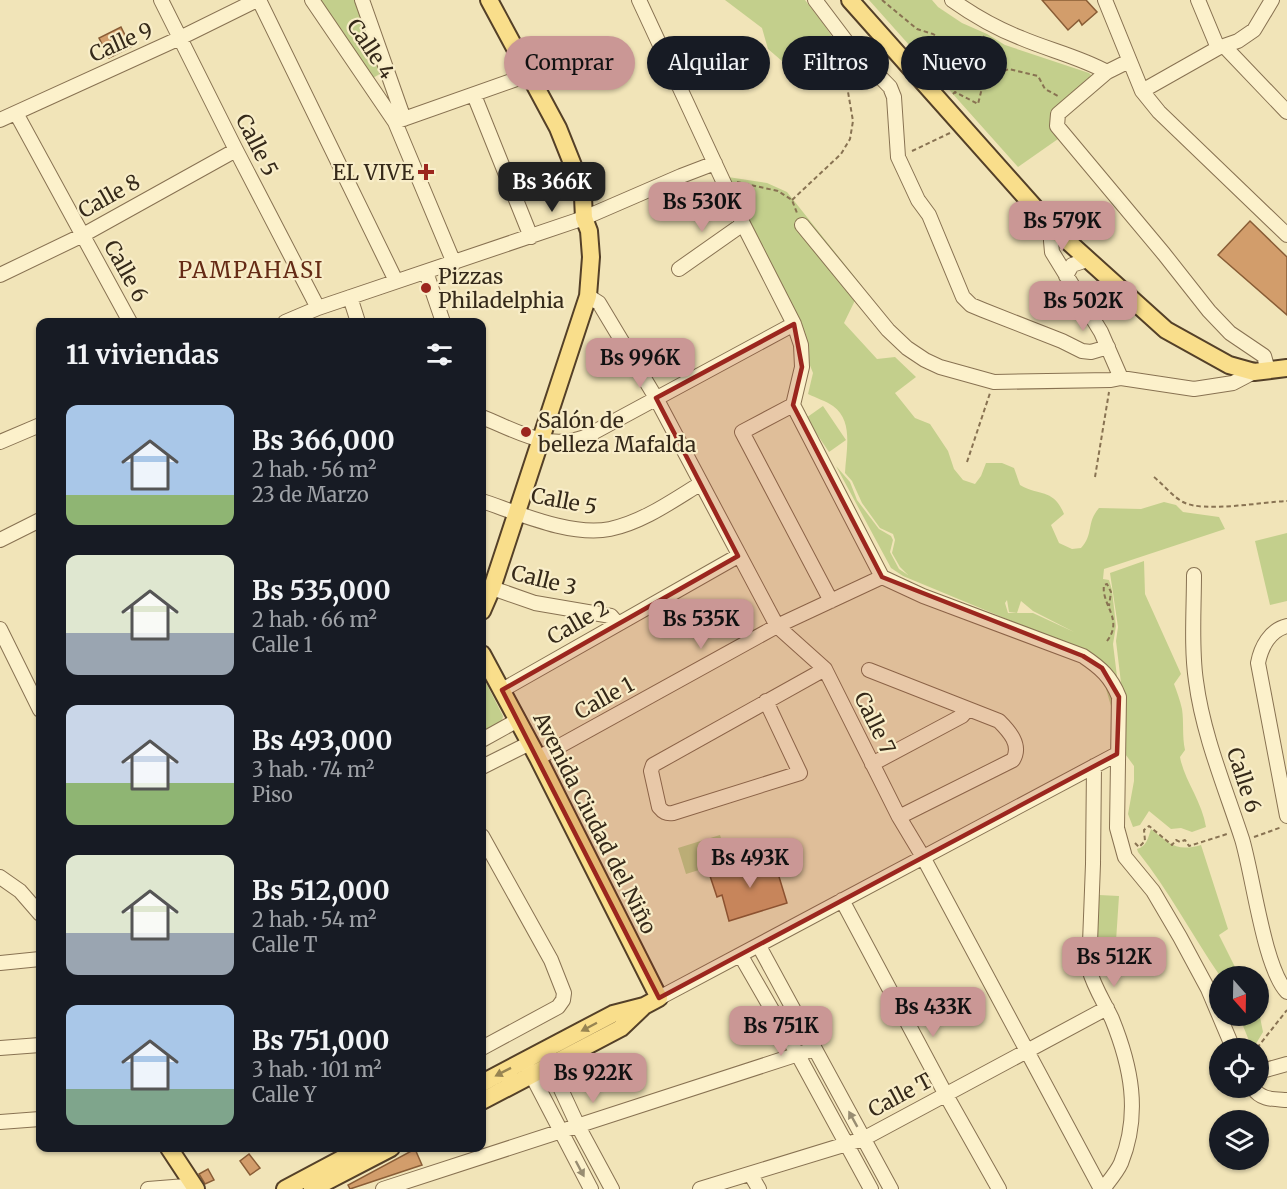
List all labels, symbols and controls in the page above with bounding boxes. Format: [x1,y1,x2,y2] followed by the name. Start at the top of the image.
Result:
[341,14,401,84] street label: Calle 4
[85,16,157,68] street label: Calle 9
[504,36,635,90] chip: Comprar
[647,36,770,90] chip: Alquilar
[782,36,889,90] chip: Filtros
[901,36,1007,90] chip: Nuevo
[230,109,284,181] street label: Calle 5
[333,159,415,186] place label: EL VIVE
[497,162,607,213] pin: Bs 366K
[419,165,433,179] marker: EL VIVE
[73,168,145,224] street label: Calle 8
[512,169,592,194] text: Bs 366K
[647,182,757,233] pin: Bs 530K
[663,189,741,214] text: Bs 530K
[1007,201,1117,252] pin: Bs 579K
[1023,208,1101,233] text: Bs 579K
[98,235,154,307] street label: Calle 6
[178,256,324,284] district label: PAMPAHASI
[438,263,564,314] place label: Pizzas Philadelphia
[419,281,433,295] marker: Pizzas Philadelphia
[1028,281,1138,332] pin: Bs 502K
[1043,288,1123,313] text: Bs 502K
[66,338,219,371] text: 11 viviendas
[423,338,456,371] icon: filters
[585,338,695,389] pin: Bs 996K
[600,345,680,370] text: Bs 996K
[537,407,696,458] place label: Salón de belleza Mafalda
[252,424,395,457] text: Bs 366,000
[519,425,533,439] marker: Salón de belleza Mafalda
[114,429,186,501] icon: home
[252,457,376,482] text: 2 hab. · 56 m²
[529,481,599,521] street label: Calle 5
[252,482,369,507] text: 23 de Marzo
[509,559,579,601] street label: Calle 3
[252,574,391,607] text: Bs 535,000
[114,579,186,651] icon: home
[542,594,614,650] street label: Calle 2
[646,599,756,650] pin: Bs 535K
[663,606,739,631] text: Bs 535K
[252,607,377,632] text: 2 hab. · 66 m²
[252,632,313,657] text: Calle 1
[570,671,638,725] street label: Calle 1
[848,687,902,759] street label: Calle 7
[527,707,663,938] street label: Avenida Ciudad del Niño
[252,724,393,757] text: Bs 493,000
[114,729,186,801] icon: home
[1221,744,1267,816] street label: Calle 6
[252,757,374,782] text: 3 hab. · 74 m²
[252,782,293,807] text: Piso
[695,838,805,889] pin: Bs 493K
[711,845,789,870] text: Bs 493K
[252,874,390,907] text: Bs 512,000
[114,879,186,951] icon: home
[252,907,376,932] text: 2 hab. · 54 m²
[252,932,318,957] text: Calle T
[1059,937,1169,988] pin: Bs 512K
[1076,944,1152,969] text: Bs 512K
[1209,966,1269,1026] north arrow
[1209,966,1269,1170] map controls
[878,987,988,1038] pin: Bs 433K
[894,994,972,1019] text: Bs 433K
[726,1006,836,1057] pin: Bs 751K
[743,1013,819,1038] text: Bs 751K
[581,1022,598,1031] one-way arrow
[252,1024,390,1057] text: Bs 751,000
[114,1029,186,1101] icon: home
[1209,1038,1269,1098] button: locate
[538,1053,648,1104] pin: Bs 922K
[252,1057,382,1082] text: 3 hab. · 101 m²
[554,1060,632,1085] text: Bs 922K
[494,1067,511,1077] one-way arrow
[863,1067,937,1123] street label: Calle T
[252,1082,317,1107] text: Calle Y
[1209,1110,1269,1170] button: layers
[847,1111,858,1127] one-way arrow
[575,1160,585,1177] one-way arrow

